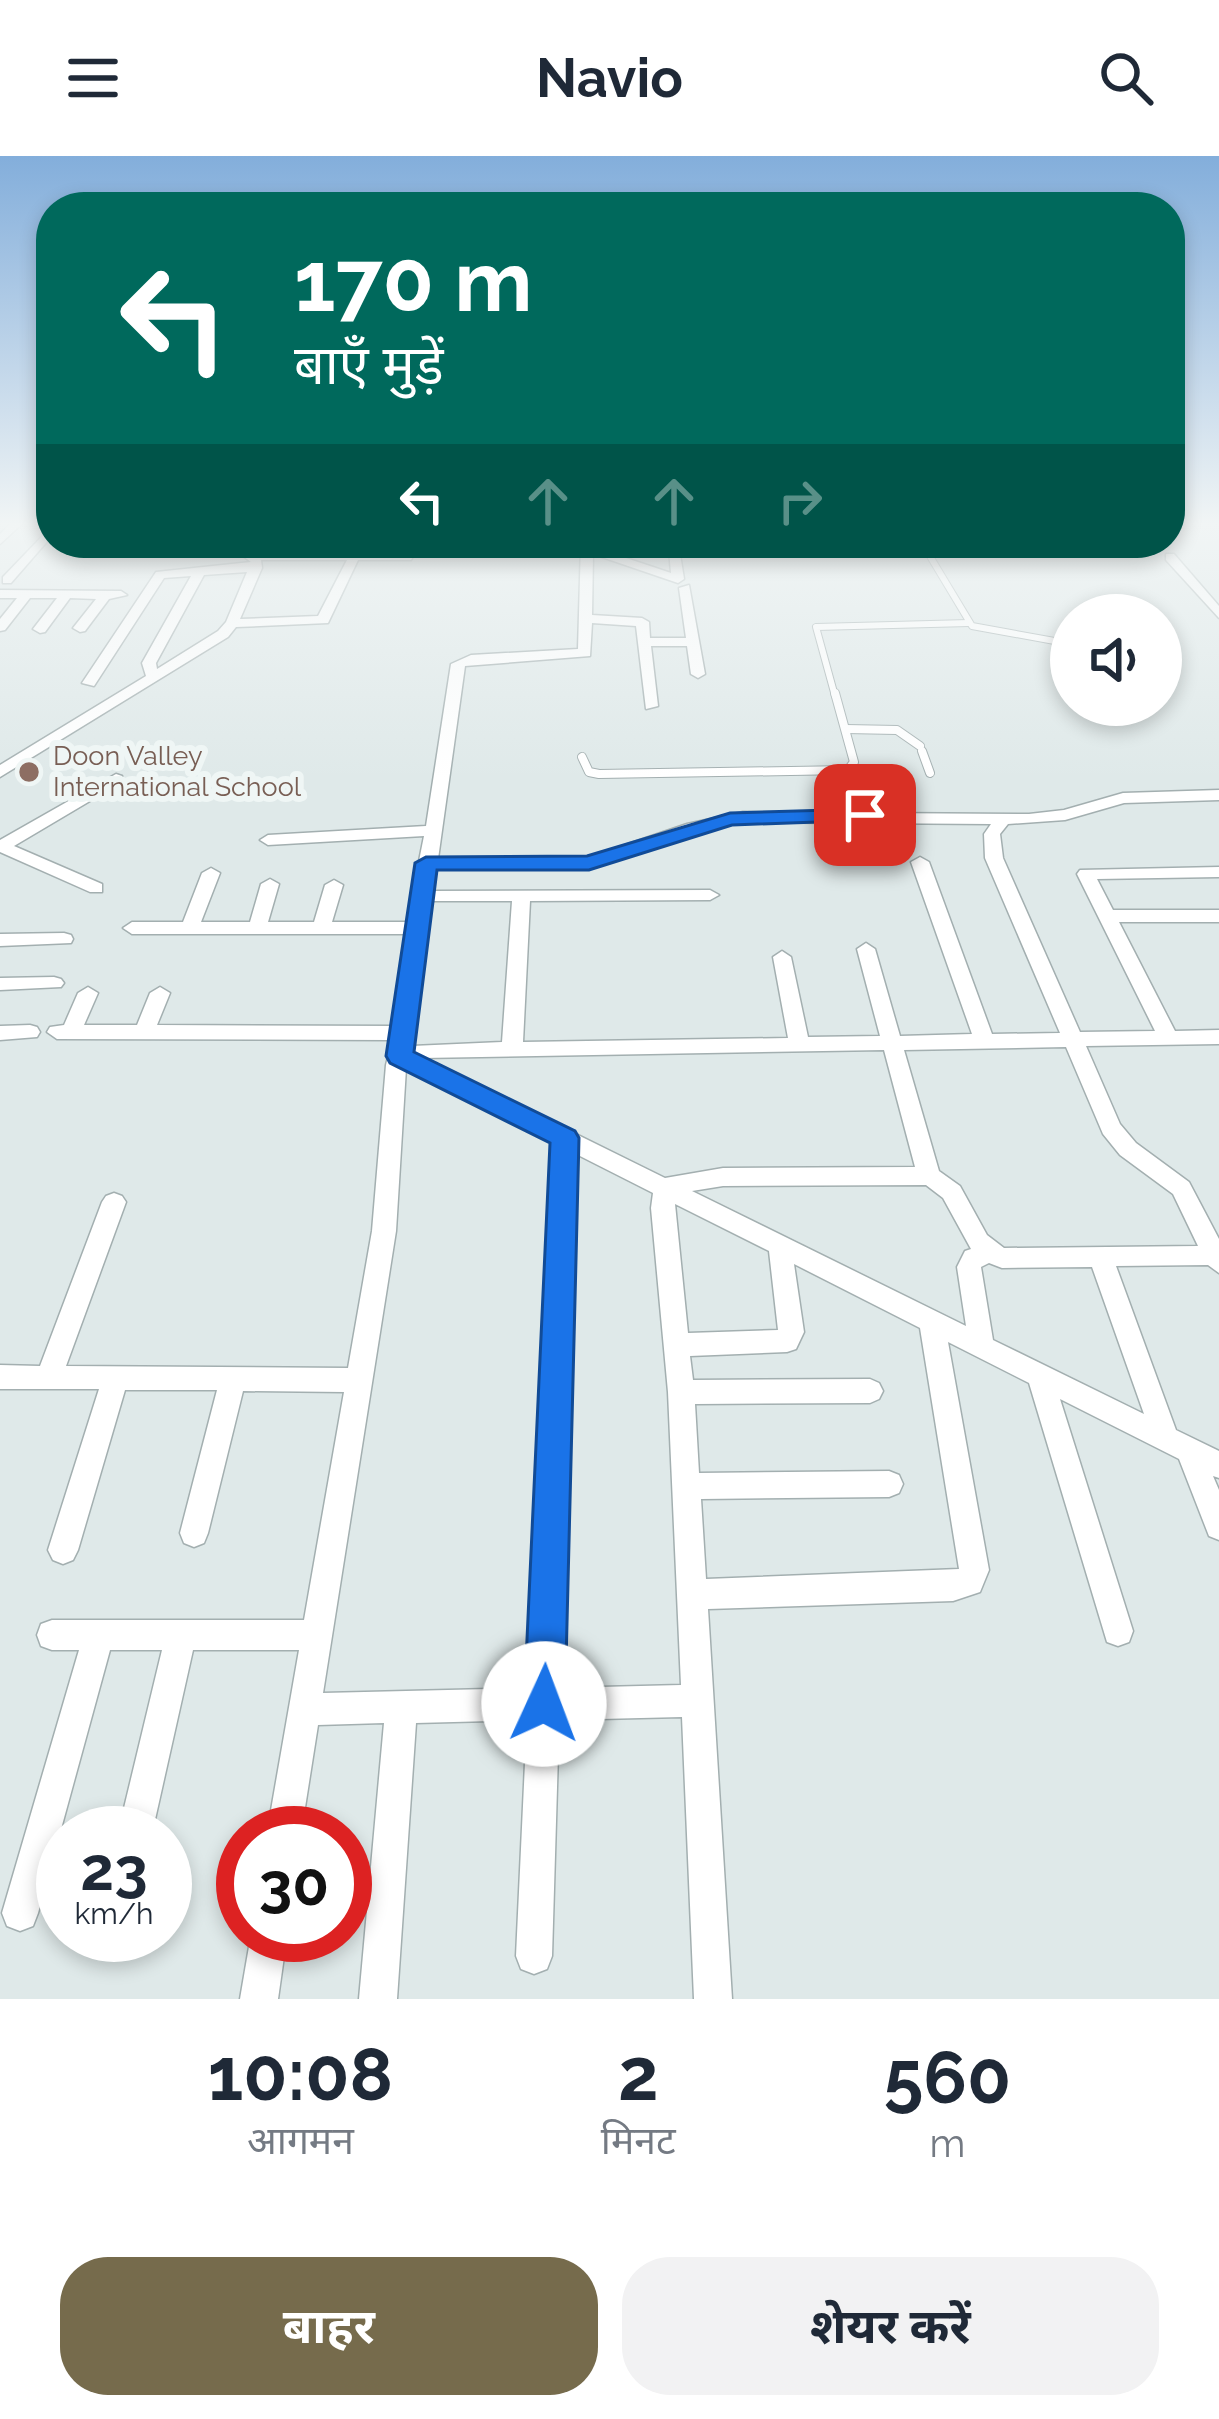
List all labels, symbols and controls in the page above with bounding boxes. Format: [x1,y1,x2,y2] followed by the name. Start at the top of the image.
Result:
[60,45,126,111] icon: menu
[1093,45,1159,111] icon: search
[536,46,683,110] text: Navio
[294,232,533,331] text: 170 m
[96,240,252,396] icon: left
[294,333,444,397] text: बाएँ मुड़ें
[389,468,455,534] icon: left
[515,468,581,534] icon: ahead
[641,468,707,534] icon: ahead
[767,468,833,534] icon: right
[1050,594,1182,726] map controls
[1050,594,1182,726] button: sound
[53,740,302,802] place label: Doon Valley International School
[16,759,42,785] marker: Doon Valley International School
[814,764,916,866] pin
[832,782,898,848] icon: arrive
[481,1641,607,1767] position arrow
[216,1806,372,1962] speed limit sign: 30
[80,1834,148,1904] text: 23
[74,1896,154,1931] text: km/h
[208,2032,393,2117] text: 10:08
[618,2032,659,2117] text: 2
[883,2035,1011,2120] text: 560
[247,2117,354,2163] text: आगमन
[601,2117,676,2163] text: मिनट
[929,2120,965,2166] text: m
[60,2257,598,2395] button: बाहर
[622,2257,1159,2395] button: शेयर करें

